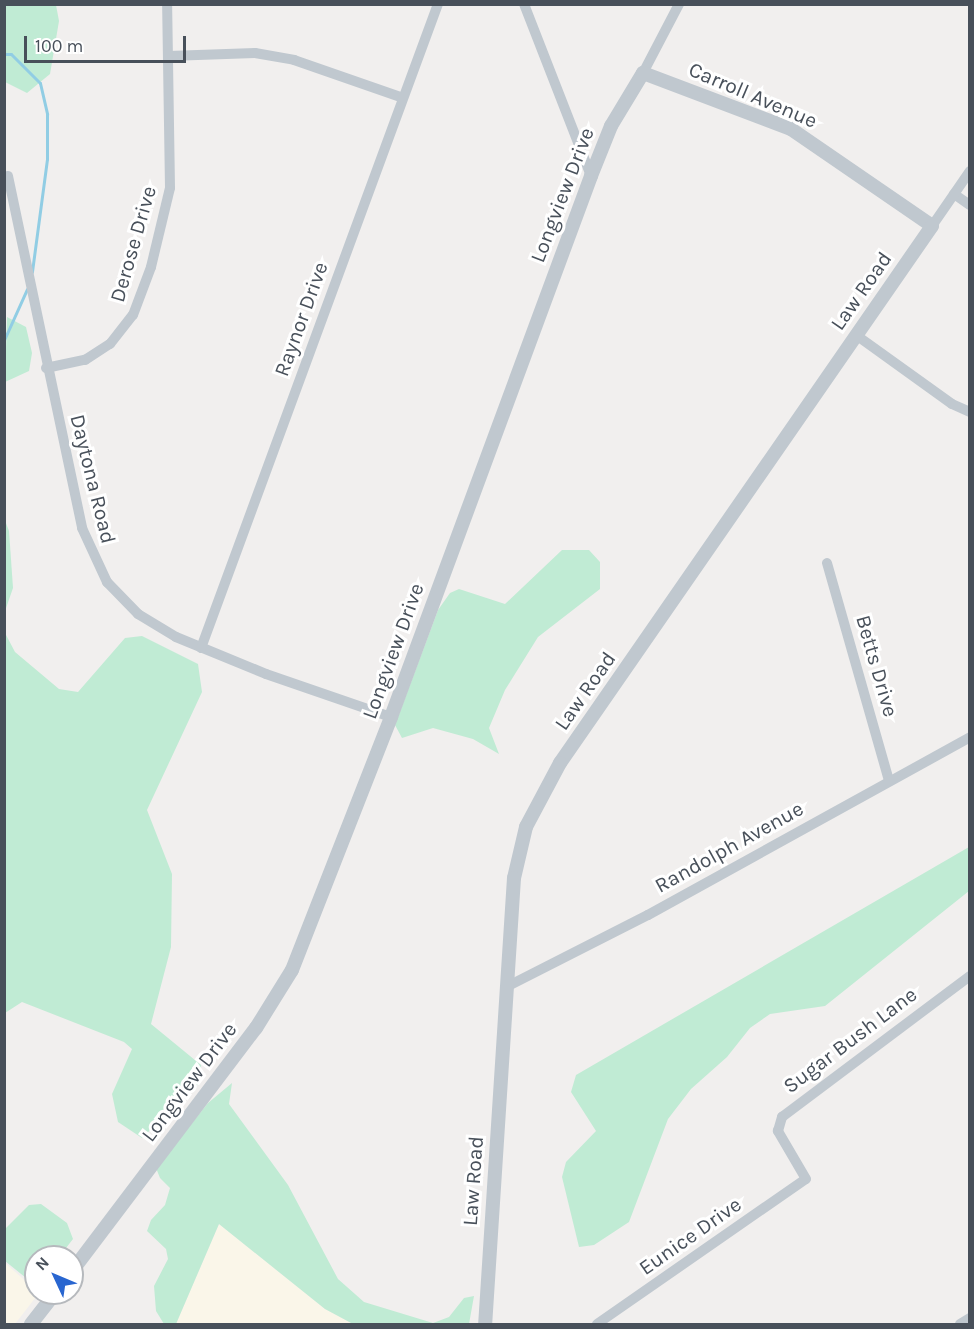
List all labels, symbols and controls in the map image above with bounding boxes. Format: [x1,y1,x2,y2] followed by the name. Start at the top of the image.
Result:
[27,24,189,62] scale bar
[35,35,83,57] text: 100 m
[685,57,821,133] street label: Carroll Avenue
[525,124,599,266] street label: Longview Drive
[104,183,162,305] street label: Derose Drive
[825,247,897,335] street label: Law Road
[269,258,333,380] street label: Raynor Drive
[65,412,121,546] street label: Daytona Road
[357,580,429,722] street label: Longview Drive
[850,612,904,720] street label: Betts Drive
[549,647,621,735] street label: Law Road
[650,796,808,898] street label: Randolph Avenue
[778,982,922,1098] street label: Sugar Bush Lane
[136,1017,242,1147] street label: Longview Drive
[457,1135,489,1227] street label: Law Road
[634,1192,746,1280] street label: Eunice Drive
[24,1245,84,1305] north arrow
[31,1253,53,1274] text: N

